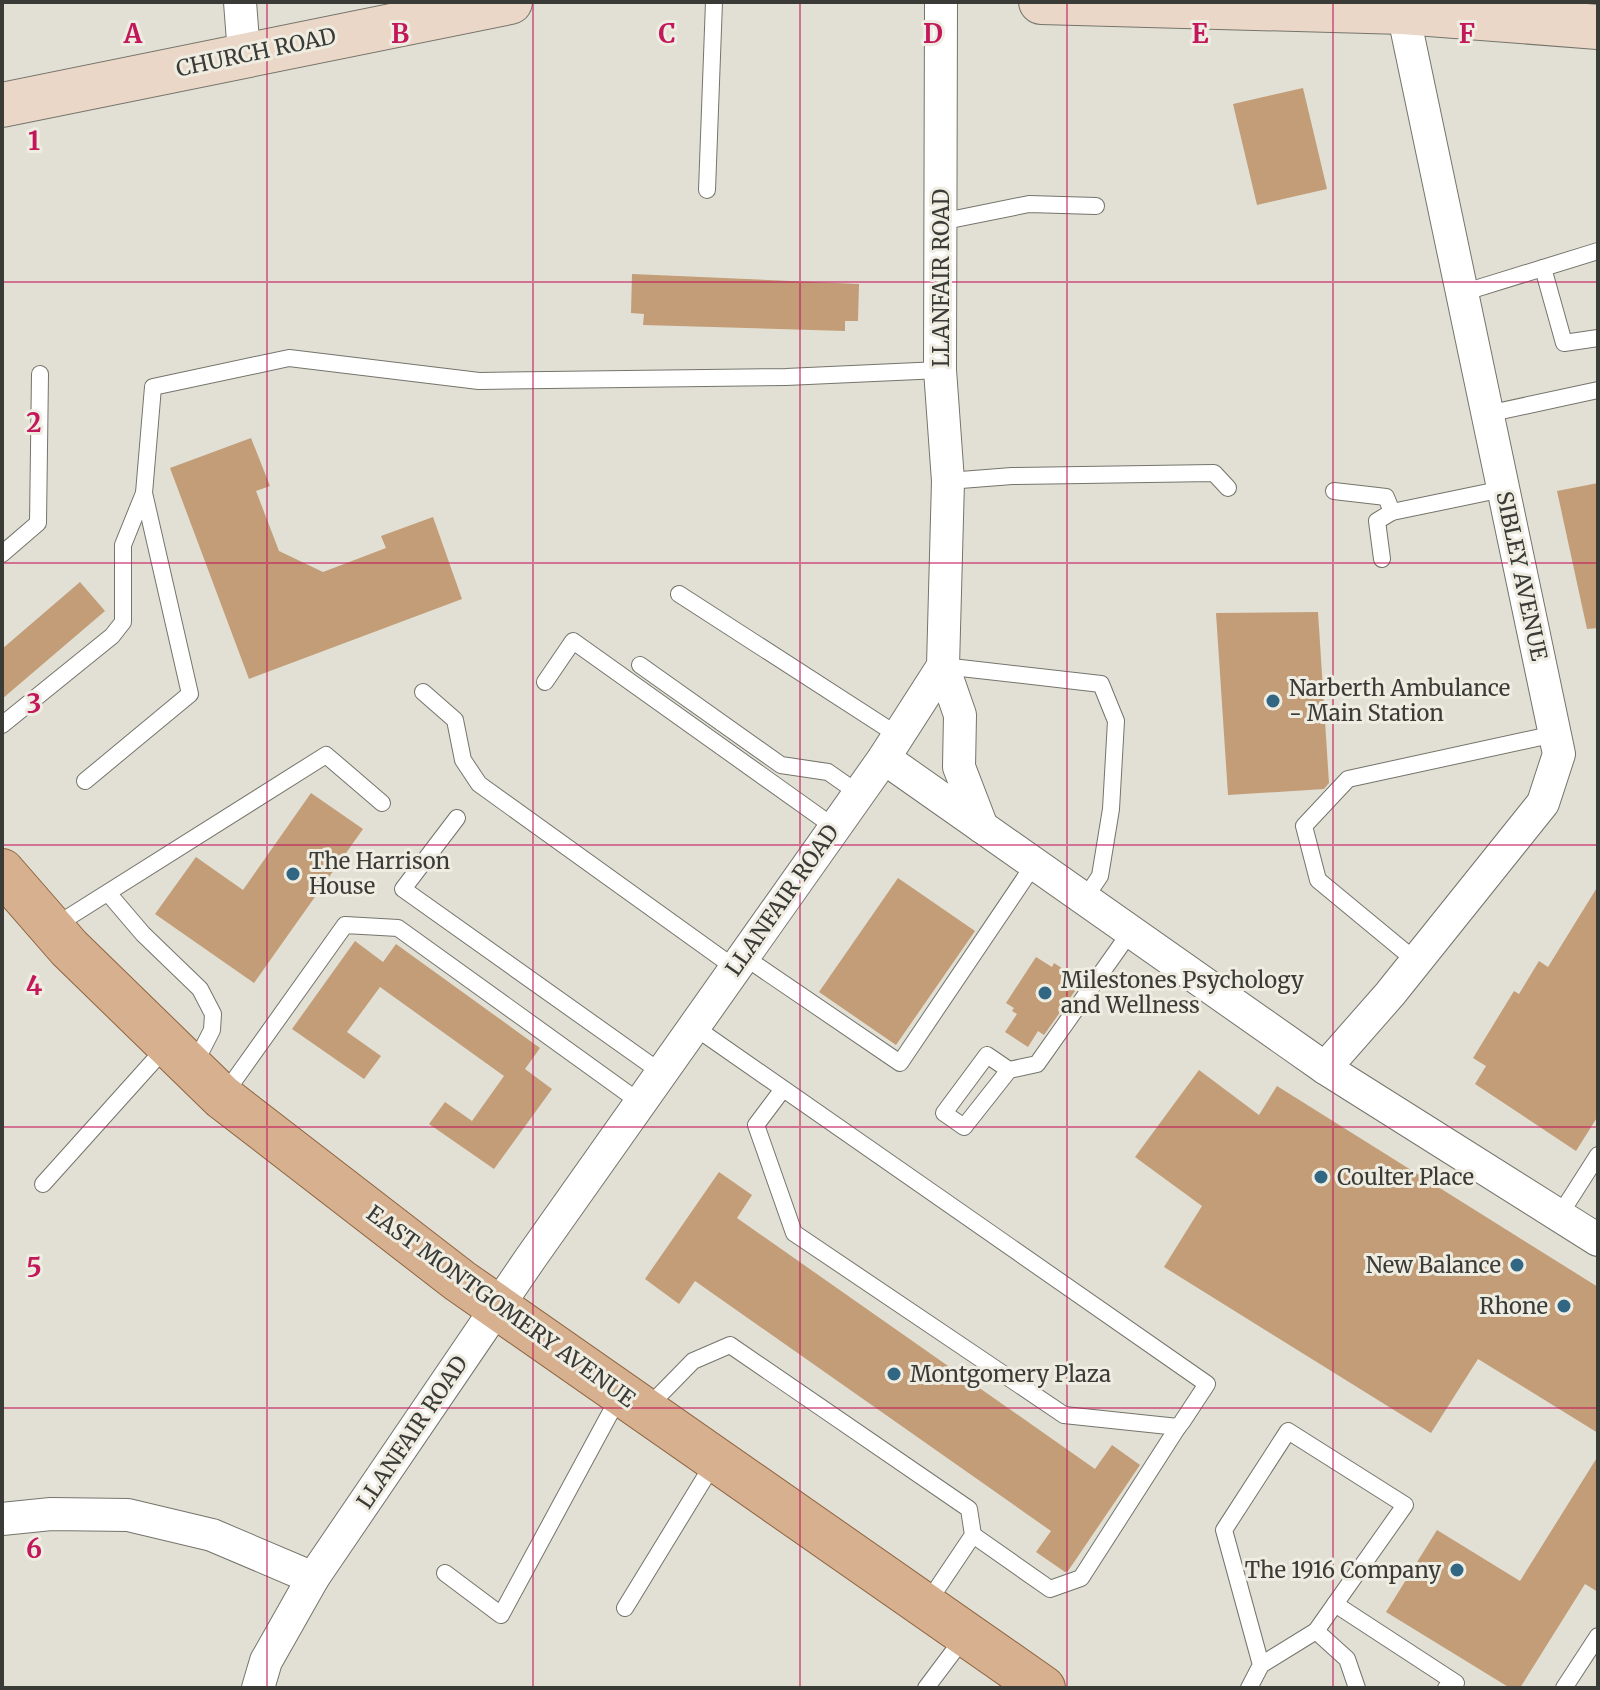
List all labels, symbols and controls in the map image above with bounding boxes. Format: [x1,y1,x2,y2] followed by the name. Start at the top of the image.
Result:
[123,17,143,50] text: A
[391,17,409,50] text: B
[658,17,676,50] text: C
[923,17,943,50] text: D
[1192,17,1209,50] text: E
[1459,17,1475,50] text: F
[173,21,339,83] street label: CHURCH ROAD
[28,124,40,157] text: 1
[927,189,955,367] street label: LLANFAIR ROAD
[26,406,42,439] text: 2
[1490,489,1554,663] street label: SIBLEY AVENUE
[1289,674,1510,727] place label: Narberth Ambulance - Main Station
[27,687,41,720] text: 3
[1264,692,1282,710] marker: Narberth Ambulance - Main Station
[719,819,845,981] street label: LLANFAIR ROAD
[309,847,451,900] place label: The Harrison House
[284,865,302,883] marker: The Harrison House
[1061,966,1304,1019] place label: Milestones Psychology and Wellness
[26,969,43,1002] text: 4
[1036,984,1054,1002] marker: Milestones Psychology and Wellness
[1337,1163,1474,1191] place label: Coulter Place
[1312,1168,1330,1186] marker: Coulter Place
[361,1199,641,1413] street label: EAST MONTGOMERY AVENUE
[26,1251,42,1284] text: 5
[1366,1251,1501,1279] place label: New Balance
[1508,1256,1526,1274] marker: New Balance
[1479,1292,1548,1320] place label: Rhone
[1555,1297,1573,1315] marker: Rhone
[350,1350,474,1514] street label: LLANFAIR ROAD
[910,1360,1111,1388] place label: Montgomery Plaza
[885,1365,903,1383] marker: Montgomery Plaza
[26,1532,42,1565] text: 6
[1245,1556,1441,1584] place label: The 1916 Company
[1448,1561,1466,1579] marker: The 1916 Company

